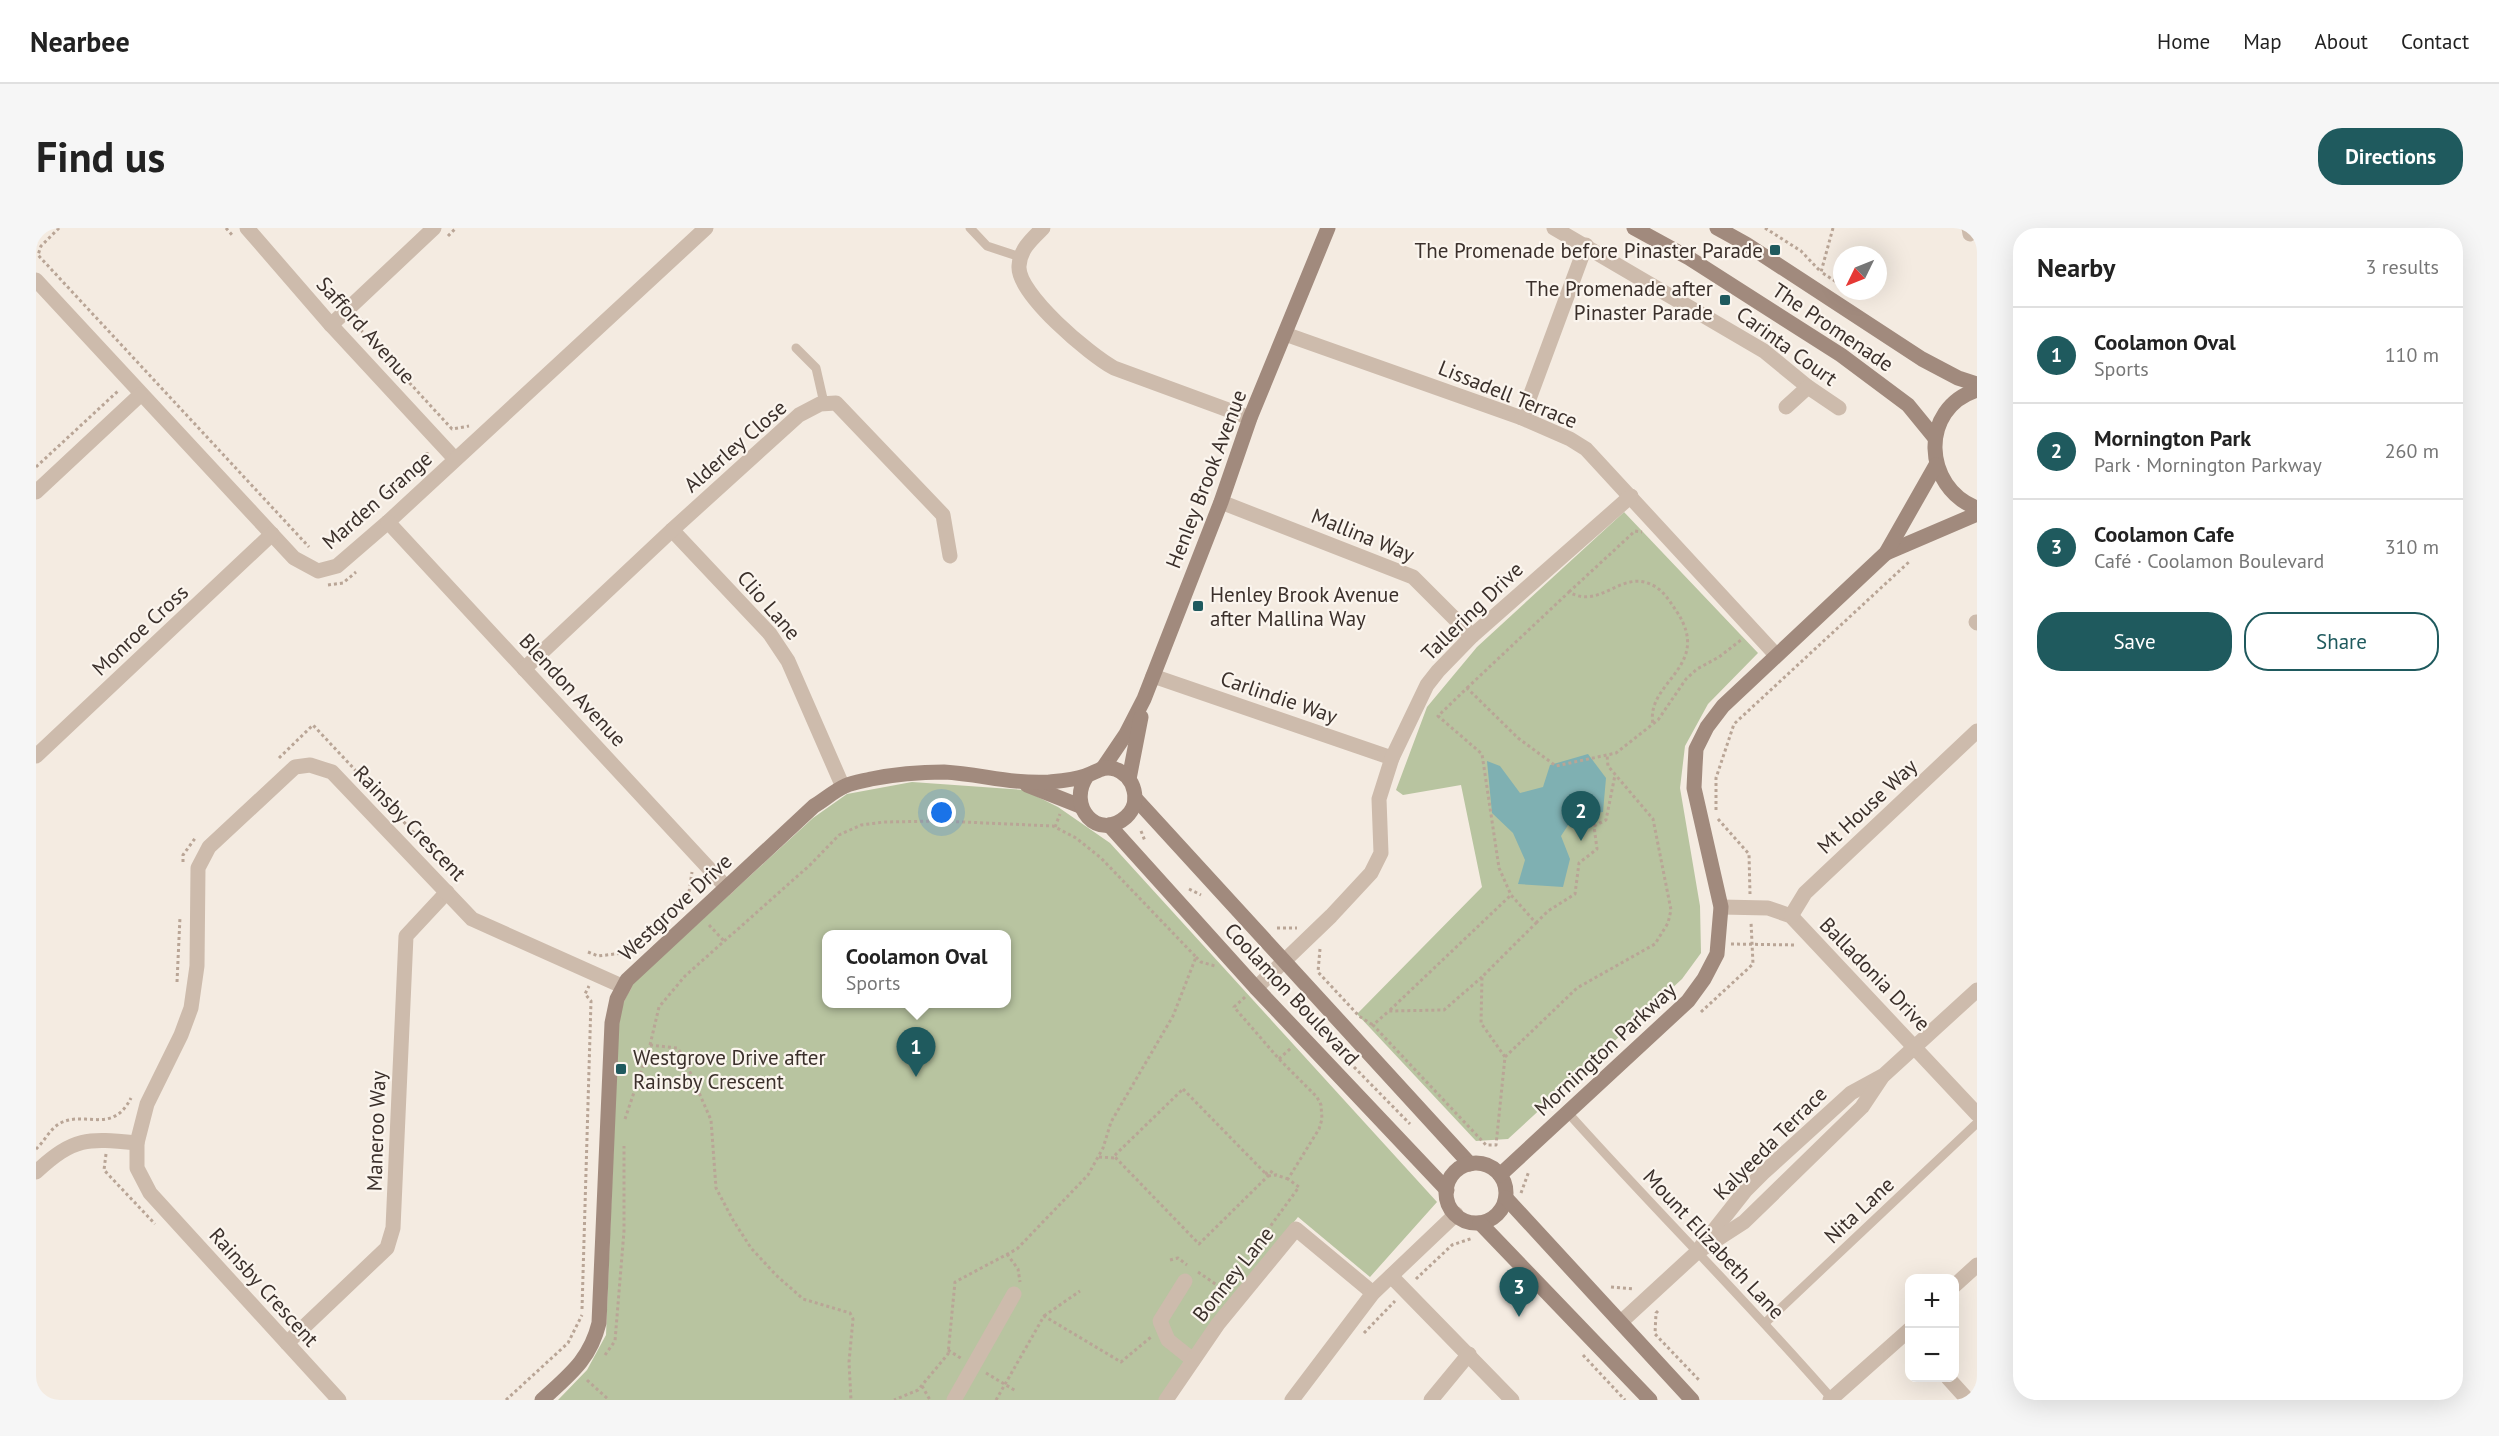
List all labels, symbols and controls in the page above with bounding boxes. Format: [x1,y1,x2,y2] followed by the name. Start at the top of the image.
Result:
[30,23,130,60] text: Nearbee
[2157,28,2210,55] text: Home
[2243,28,2282,55] text: Map
[2315,28,2368,55] text: About
[2401,28,2469,55] text: Contact
[2318,128,2463,185] button: Directions
[36,129,165,184] text: Find us
[1414,237,1763,264] place label: The Promenade before Pinaster Parade
[1768,243,1782,257] marker: The Promenade before Pinaster Parade
[1833,246,1887,300] north arrow
[2037,251,2115,284] text: Nearby
[2366,254,2439,280] text: 3 results
[311,271,421,389] street label: Safford Avenue
[1526,275,1713,326] place label: The Promenade after Pinaster Parade
[1767,277,1899,377] street label: The Promenade
[1718,293,1732,307] marker: The Promenade after Pinaster Parade
[1731,300,1843,392] street label: Carinta Court
[2094,328,2236,356] text: Coolamon Oval
[2051,342,2062,368] text: 1
[2385,342,2439,368] text: 110 m
[1434,354,1582,434] street label: Lissadell Terrace
[2094,356,2149,382] text: Sports
[1160,386,1252,572] street label: Henley Brook Avenue
[678,394,792,498] street label: Alderley Close
[2094,424,2251,452] text: Mornington Park
[2051,438,2062,464] text: 2
[2385,438,2439,464] text: 260 m
[316,445,438,555] street label: Marden Grange
[2094,452,2322,478] text: Park · Mornington Parkway
[1308,502,1419,568] street label: Mallina Way
[2094,520,2234,548] text: Coolamon Cafe
[2051,534,2062,560] text: 3
[2385,534,2439,560] text: 310 m
[2094,548,2324,574] text: Café · Coolamon Boulevard
[1416,556,1528,666] street label: Tallering Drive
[731,565,807,645] street label: Clio Lane
[86,579,194,681] street label: Monroe Cross
[1210,581,1399,632] place label: Henley Brook Avenue after Mallina Way
[1191,599,1205,613] marker: Henley Brook Avenue after Mallina Way
[2037,612,2232,671] button: Save
[2244,612,2439,671] button: Share
[514,628,632,752] street label: Blendon Avenue
[1217,664,1341,730] street label: Carlindie Way
[1811,753,1923,859] street label: Mt House Way
[348,759,472,887] street label: Rainsby Crescent
[1562,792,1600,841] pin: 2
[927,798,956,827] your location
[613,847,737,967] street label: Westgrove Drive
[1814,911,1936,1037] street label: Balladonia Drive
[1219,917,1365,1071] street label: Coolamon Boulevard
[822,930,1011,1008] popup
[846,942,987,970] text: Coolamon Oval
[846,970,900,996] text: Sports
[1528,976,1682,1122] street label: Mornington Parkway
[896,1028,936,1077] pin: 1
[633,1044,826,1095] place label: Westgrove Drive after Rainsby Crescent
[614,1062,628,1076] marker: Westgrove Drive after Rainsby Crescent
[360,1070,392,1192] street label: Maneroo Way
[1707,1080,1833,1206] street label: Kalyeeda Terrace
[1637,1163,1791,1325] street label: Mount Elizabeth Lane
[1818,1171,1900,1249] street label: Nita Lane
[1187,1221,1279,1327] street label: Bonney Lane
[203,1222,325,1352] street label: Rainsby Crescent
[1500,1268,1538,1317] pin: 3
[1905,1274,1959,1382] map controls
[1905,1274,1959,1328] button: +
[1905,1328,1959,1382] button: −

